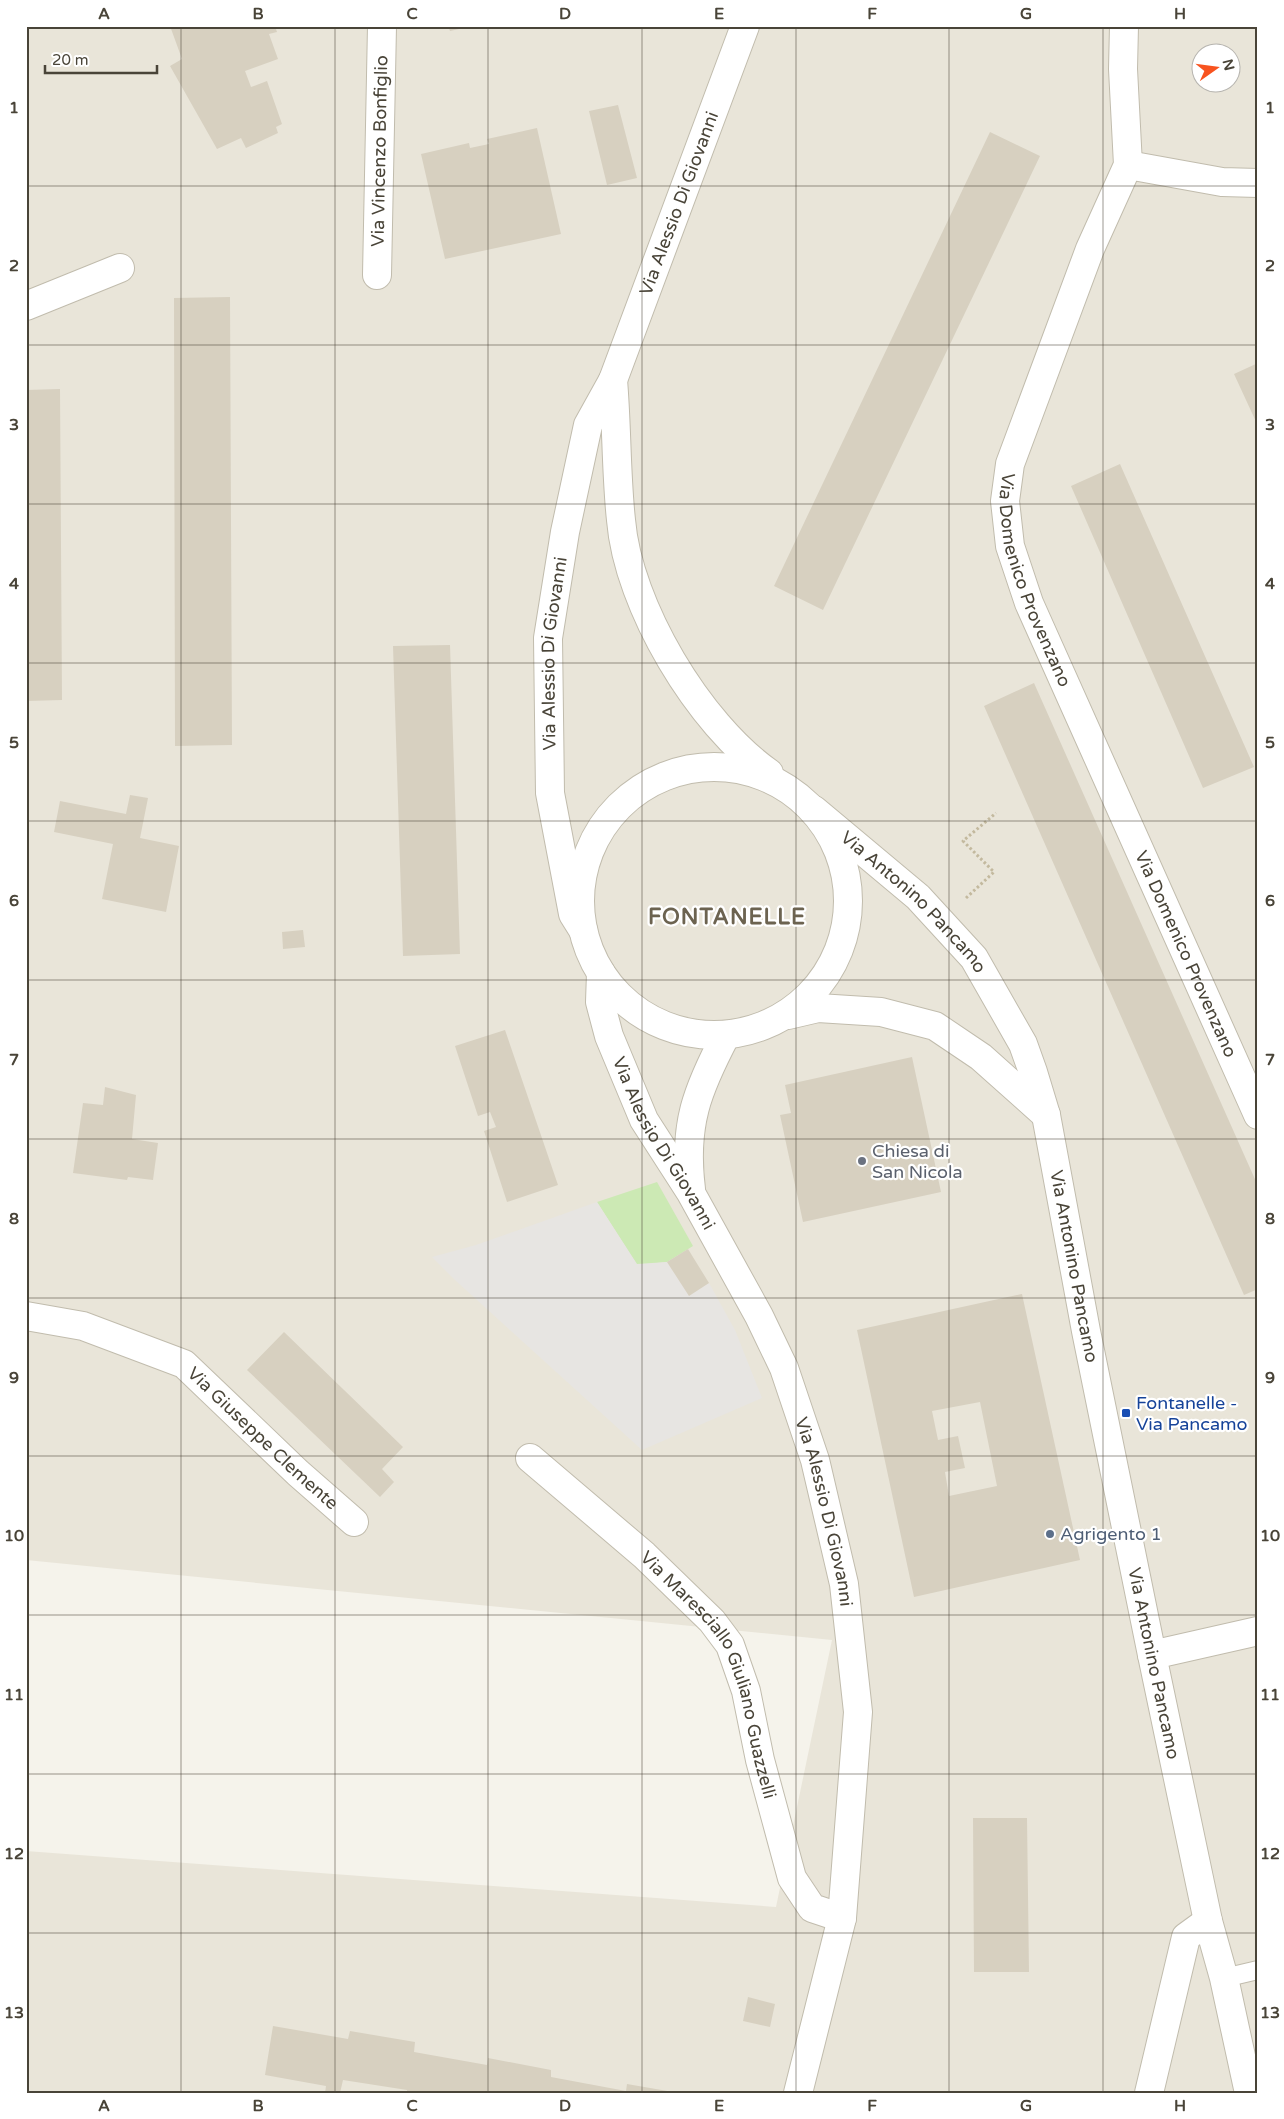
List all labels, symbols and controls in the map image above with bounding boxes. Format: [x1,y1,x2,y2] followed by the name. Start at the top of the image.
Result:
[98,4,110,24] text: A
[252,4,264,24] text: B
[406,4,418,24] text: C
[559,4,571,24] text: D
[714,4,724,24] text: E
[867,4,877,24] text: F
[1020,4,1032,24] text: G
[1174,4,1186,24] text: H
[45,42,158,74] scale bar
[1192,42,1242,92] north arrow
[52,51,89,69] text: 20 m
[367,55,392,247] street label: Via Vincenzo Bonfiglio
[1219,57,1238,72] text: N
[9,98,19,118] text: 1
[1265,98,1275,118] text: 1
[635,108,723,298] street label: Via Alessio Di Giovanni
[9,256,19,276] text: 2
[1265,256,1275,276] text: 2
[9,415,19,435] text: 3
[1265,415,1275,435] text: 3
[994,472,1076,690] street label: Via Domenico Provenzano
[537,555,572,750] street label: Via Alessio Di Giovanni
[9,574,19,594] text: 4
[1265,574,1275,594] text: 4
[9,733,19,753] text: 5
[1265,733,1275,753] text: 5
[836,826,991,977] street label: Via Antonino Pancamo
[1130,847,1242,1061] street label: Via Domenico Provenzano
[9,891,19,911] text: 6
[1265,891,1275,911] text: 6
[648,904,806,930] district label: FONTANELLE
[9,1050,19,1070] text: 7
[1265,1050,1275,1070] text: 7
[608,1054,720,1234] street label: Via Alessio Di Giovanni
[872,1140,963,1183] place label: Chiesa di San Nicola
[856,1155,868,1167] marker: Chiesa di San Nicola
[1045,1168,1103,1365] street label: Via Antonino Pancamo
[9,1209,19,1229] text: 8
[1265,1209,1275,1229] text: 8
[183,1362,343,1514] street label: Via Giuseppe Clemente
[9,1368,19,1388] text: 9
[1265,1368,1275,1388] text: 9
[1136,1392,1248,1435] place label: Fontanelle - Via Pancamo
[1120,1407,1132,1419] marker: Fontanelle - Via Pancamo
[790,1414,857,1608] street label: Via Alessio Di Giovanni
[1060,1523,1162,1545] place label: Agrigento 1
[4,1526,24,1546] text: 10
[1260,1526,1280,1546] text: 10
[1044,1528,1056,1540] marker: Agrigento 1
[636,1546,781,1801] street label: Via Maresciallo Giuliano Guazzelli
[1123,1566,1185,1761] street label: Via Antonino Pancamo
[4,1685,24,1705] text: 11
[1260,1685,1280,1705] text: 11
[4,1844,24,1864] text: 12
[1260,1844,1280,1864] text: 12
[4,2003,24,2023] text: 13
[1260,2003,1280,2023] text: 13
[98,2096,110,2116] text: A
[252,2096,264,2116] text: B
[406,2096,418,2116] text: C
[559,2096,571,2116] text: D
[714,2096,724,2116] text: E
[867,2096,877,2116] text: F
[1020,2096,1032,2116] text: G
[1174,2096,1186,2116] text: H

